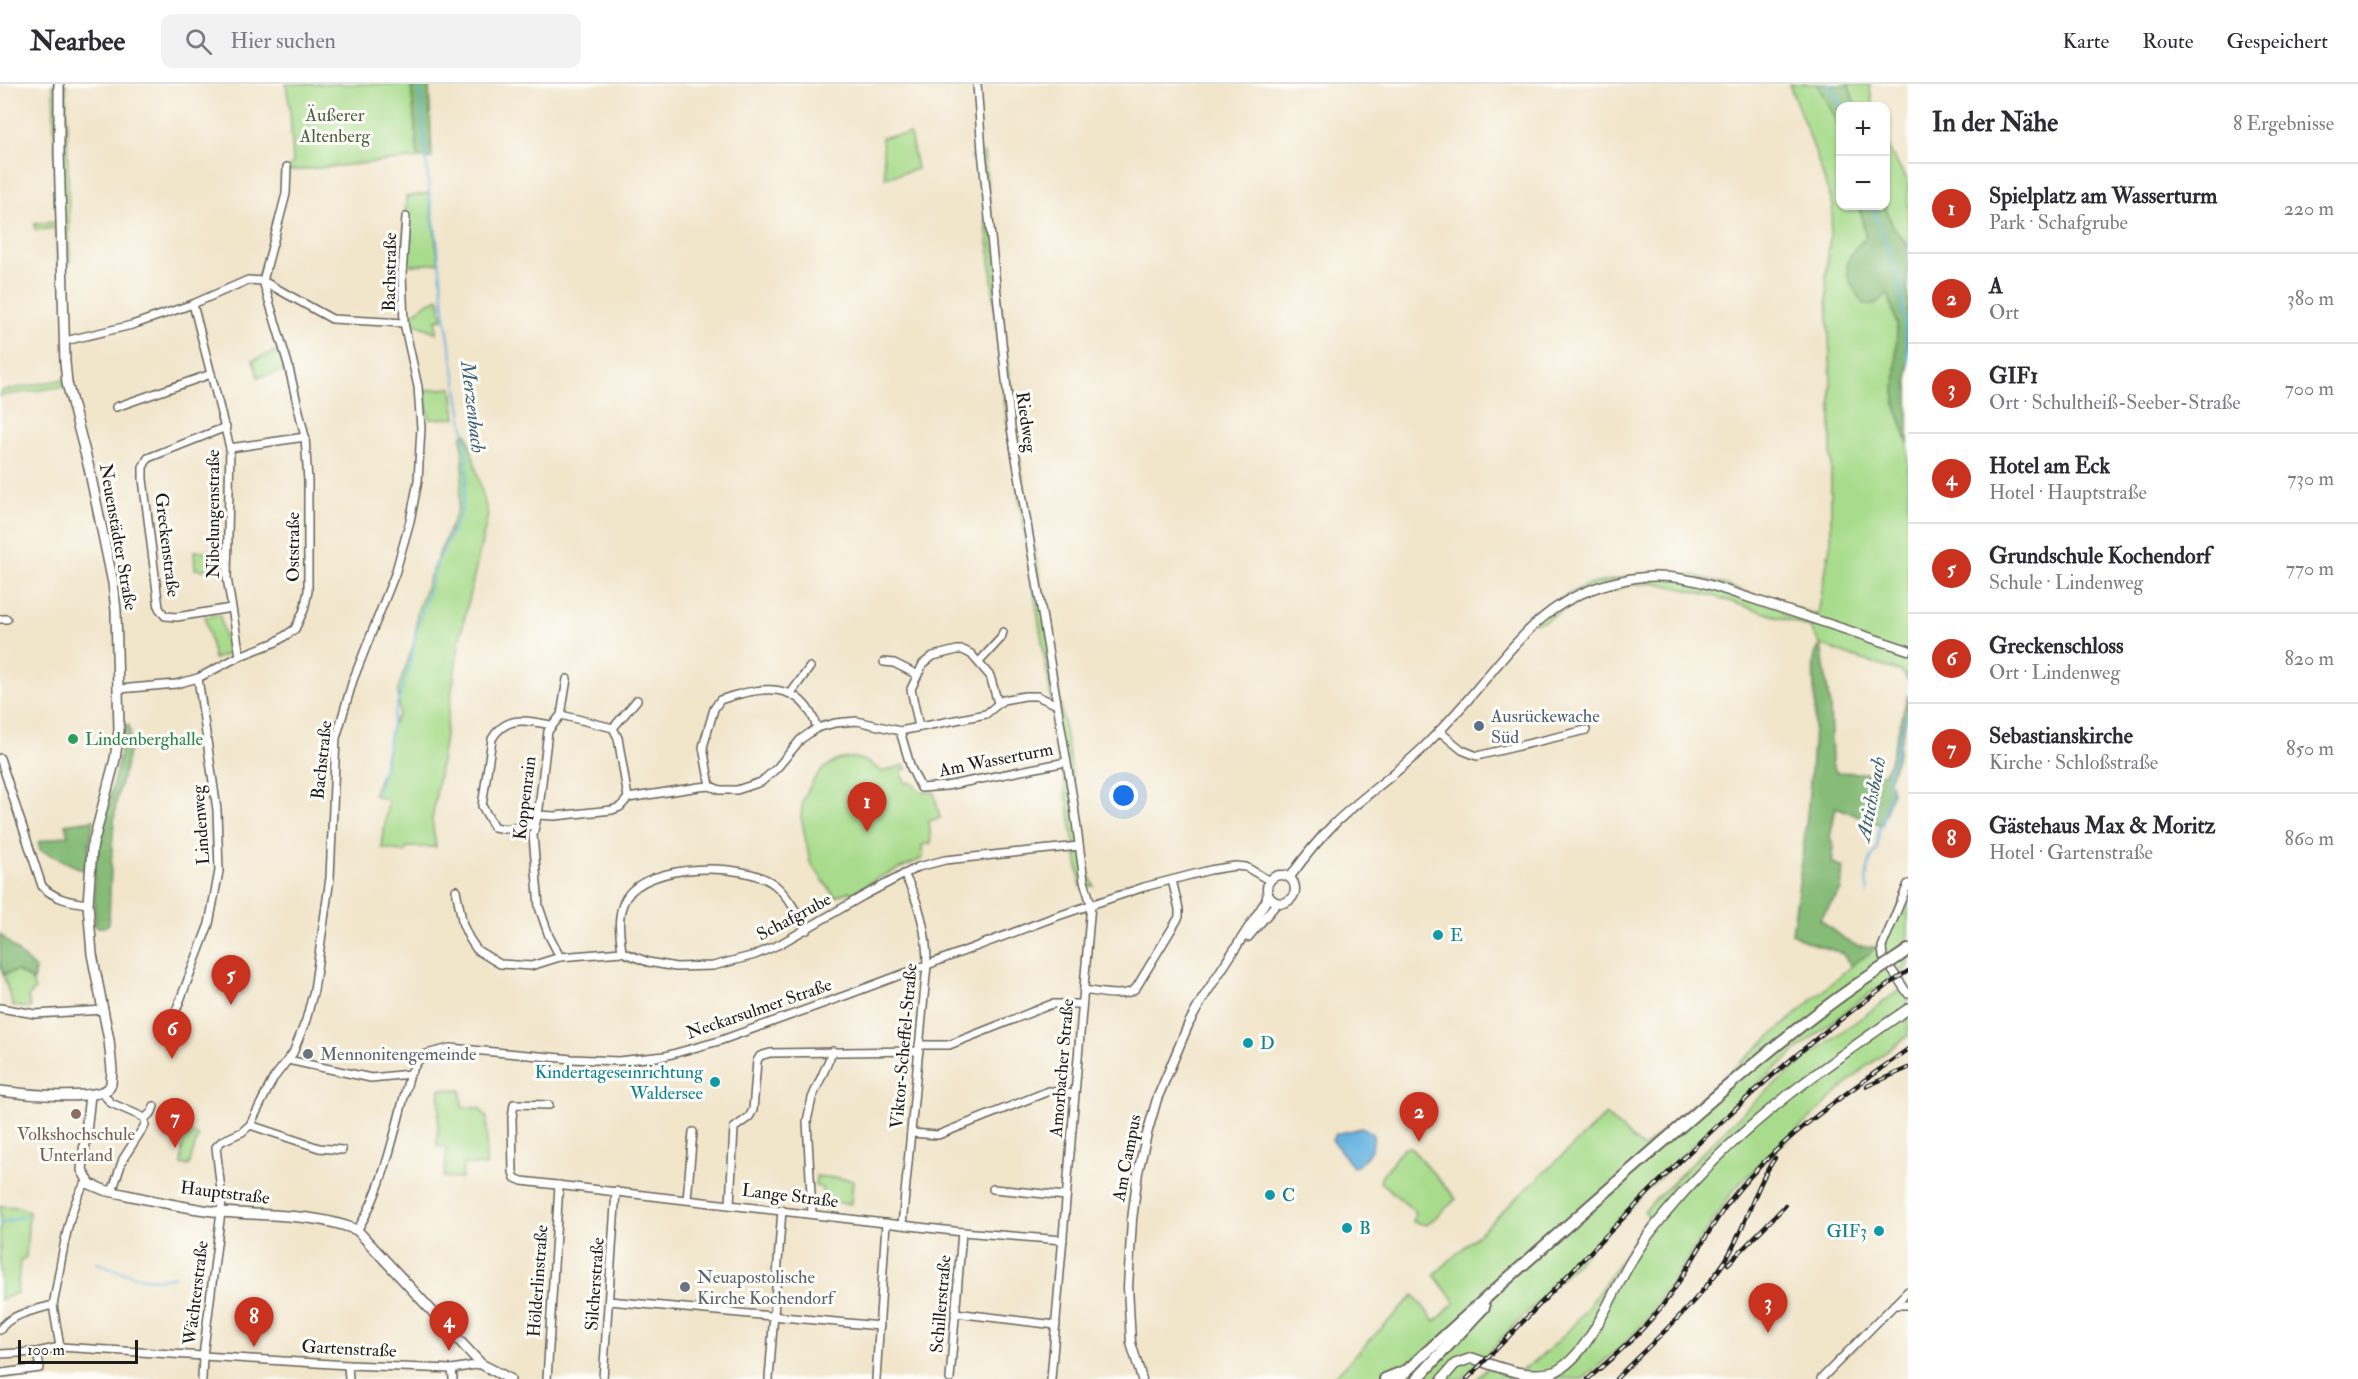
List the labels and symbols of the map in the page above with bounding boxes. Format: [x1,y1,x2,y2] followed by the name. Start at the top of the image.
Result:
[299,104,371,148] park label: Äußerer Altenberg
[378,232,402,312] street label: Bachstraße
[455,359,491,454] water label: Merzenbach
[1010,390,1042,455] street label: Riedweg
[202,449,225,579] street label: Nibelungenstraße
[94,462,142,613] street label: Neuenstädter Straße
[149,491,185,599] street label: Greckenstraße
[282,512,305,582] street label: Oststraße
[1490,705,1600,749] place label: Ausrückewache Süd
[306,719,338,801] street label: Bachstraße
[1472,719,1486,733] marker: Ausrückewache Süd
[85,728,203,751] place label: Lindenberghalle
[66,732,80,746] marker: Lindenberghalle
[936,738,1055,783] street label: Am Wasserturm
[508,755,542,841] street label: Koppenrain
[1850,755,1891,845] water label: Attichsbach
[1109,781,1138,810] your location
[848,782,886,832] pin: 1
[187,783,215,866] street label: Lindenweg
[753,888,836,946] street label: Schafgrube
[1450,924,1463,947] place label: E
[1431,928,1445,942] marker: E
[212,956,250,1005] pin: 5
[885,962,923,1130] street label: Viktor-Scheffel-Straße
[683,973,835,1045] street label: Neckarsulmer Straße
[1044,997,1080,1139] street label: Amorbacher Straße
[152,1010,192,1059] pin: 6
[1260,1032,1275,1055] place label: D
[1241,1036,1255,1050] marker: D
[320,1043,477,1066] place label: Mennonitengemeinde
[301,1047,315,1061] marker: Mennonitengemeinde
[535,1061,704,1105] place label: Kindertageseinrichtung Waldersee
[708,1075,722,1089] marker: Kindertageseinrichtung Waldersee
[1400,1092,1438,1142] pin: 2
[156,1098,195,1148] pin: 7
[69,1107,83,1121] marker: Volkshochschule Unterland
[1107,1113,1147,1204] street label: Am Campus
[17,1123,135,1167] place label: Volkshochschule Unterland
[179,1176,271,1210] street label: Hauptstraße
[740,1179,840,1213] street label: Lange Straße
[1282,1184,1295,1207] place label: C
[1263,1188,1277,1202] marker: C
[1359,1217,1371,1240] place label: B
[1826,1220,1867,1243] place label: GIF3
[1340,1221,1354,1235] marker: B
[523,1224,553,1338] street label: Hölderlinstraße
[1872,1224,1886,1238] marker: GIF3
[580,1236,610,1331] street label: Silcherstraße
[178,1239,214,1348] street label: Wächterstraße
[925,1254,957,1354] street label: Schillerstraße
[697,1266,837,1310] place label: Neuapostolische Kirche Kochendorf
[678,1280,692,1294] marker: Neuapostolische Kirche Kochendorf
[1748,1284,1788,1333] pin: 3
[234,1298,274,1347] pin: 8
[430,1302,468,1351] pin: 4
[301,1335,398,1363] street label: Gartenstraße
[18,1337,138,1364] scale bar

